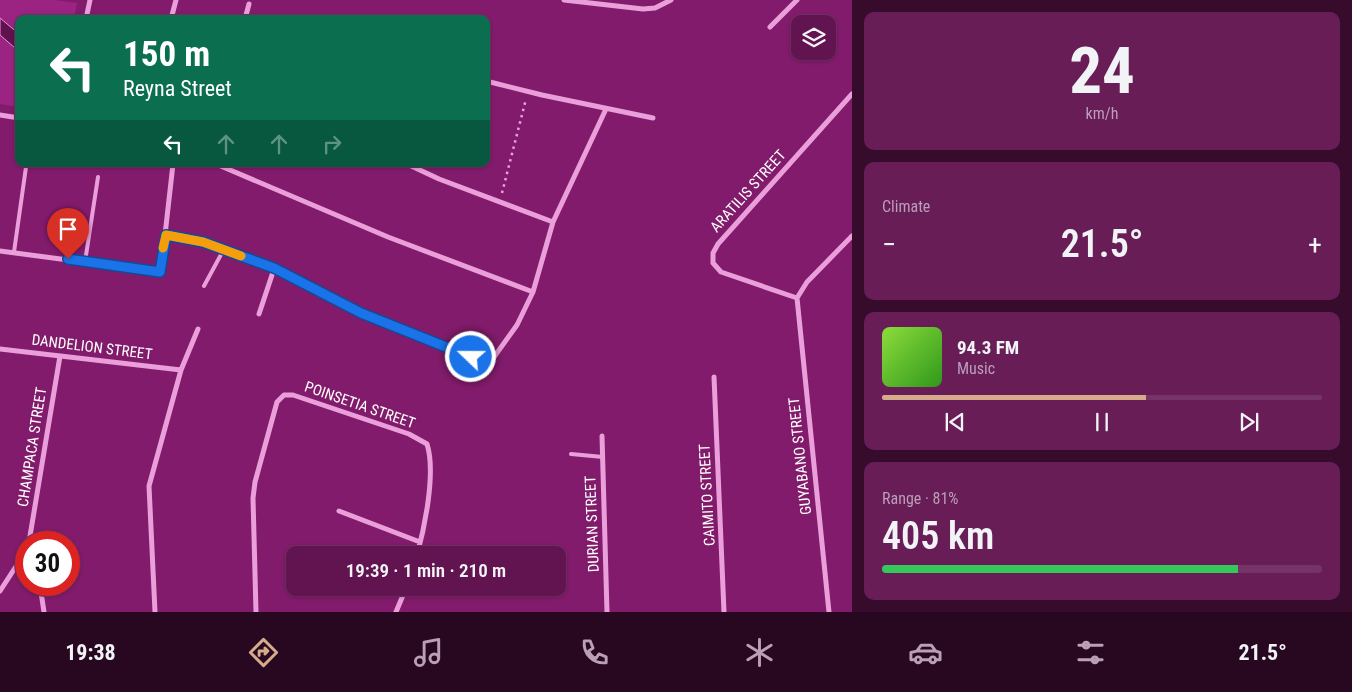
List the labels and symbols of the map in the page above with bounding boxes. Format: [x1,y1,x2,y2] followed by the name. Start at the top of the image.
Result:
[706,146,790,236] street label: ARATILIS STREET
[47,208,89,259] pin
[444,330,496,382] position arrow
[31,331,154,363] street label: DANDELION STREET
[302,378,418,432] street label: POINSETIA STREET
[14,386,50,508] street label: CHAMPACA STREET
[785,396,815,516] street label: GUYABANO STREET
[695,443,719,547] street label: CAIMITO STREET
[581,475,603,573] street label: DURIAN STREET
[15,531,80,596] speed limit sign: 30

